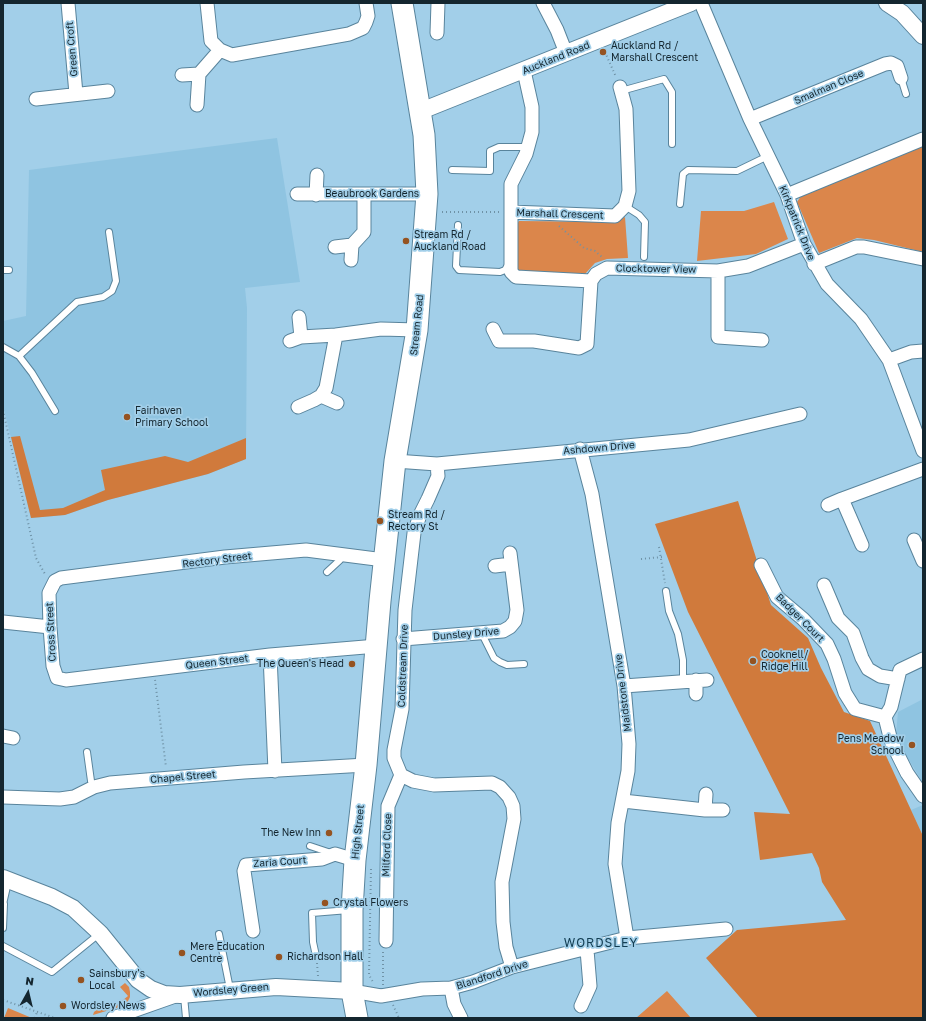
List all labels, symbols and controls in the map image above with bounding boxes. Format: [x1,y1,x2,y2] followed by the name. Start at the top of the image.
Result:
[64,21,80,77] street label: Green Croft
[520,39,592,77] street label: Auckland Road
[611,40,698,64] place label: Auckland Rd / Marshall Crescent
[598,47,608,57] marker: Auckland Rd / Marshall Crescent
[792,67,866,107] street label: Smalman Close
[776,184,818,262] street label: Kirkpatrick Drive
[325,188,419,200] street label: Beaubrook Gardens
[516,206,604,222] street label: Marshall Crescent
[414,229,486,252] place label: Stream Rd / Auckland Road
[401,236,411,246] marker: Stream Rd / Auckland Road
[616,262,696,276] street label: Clocktower View
[408,294,426,356] street label: Stream Road
[135,405,208,428] place label: Fairhaven Primary School
[122,412,132,422] marker: Fairhaven Primary School
[563,439,635,457] street label: Ashdown Drive
[388,509,445,532] place label: Stream Rd / Rectory St
[375,516,385,526] marker: Stream Rd / Rectory St
[182,550,252,570] street label: Rectory Street
[773,591,827,645] street label: Badger Court
[43,602,59,662] street label: Cross Street
[396,624,410,708] street label: Coldstream Drive
[433,625,499,643] street label: Dunsley Drive
[761,649,809,672] place label: Cooknell/ Ridge Hill
[185,652,249,672] street label: Queen Street
[612,654,634,732] street label: Maidstone Drive
[748,656,758,666] marker: Cooknell/ Ridge Hill
[257,658,344,670] place label: The Queen's Head
[347,659,357,669] marker: The Queen's Head
[838,733,904,756] place label: Pens Meadow School
[907,740,917,750] marker: Pens Meadow School
[150,768,216,786] street label: Chapel Street
[349,804,367,860] street label: High Street
[380,813,394,877] street label: Milford Close
[261,827,321,839] place label: The New Inn
[324,828,334,838] marker: The New Inn
[253,854,307,870] street label: Zaria Court
[333,897,408,909] place label: Crystal Flowers
[320,898,330,908] marker: Crystal Flowers
[564,936,638,950] district label: WORDSLEY
[190,941,265,964] place label: Mere Education Centre
[177,948,187,958] marker: Mere Education Centre
[287,951,363,963] place label: Richardson Hall
[274,952,284,962] marker: Richardson Hall
[455,958,529,992] street label: Blandford Drive
[89,968,145,992] place label: Sainsbury's Local
[8,973,48,1013] north arrow
[25,974,35,988] text: N
[76,975,86,985] marker: Sainsbury's Local
[193,981,269,999] street label: Wordsley Green
[71,1000,145,1012] place label: Wordsley News
[58,1001,68,1011] marker: Wordsley News

